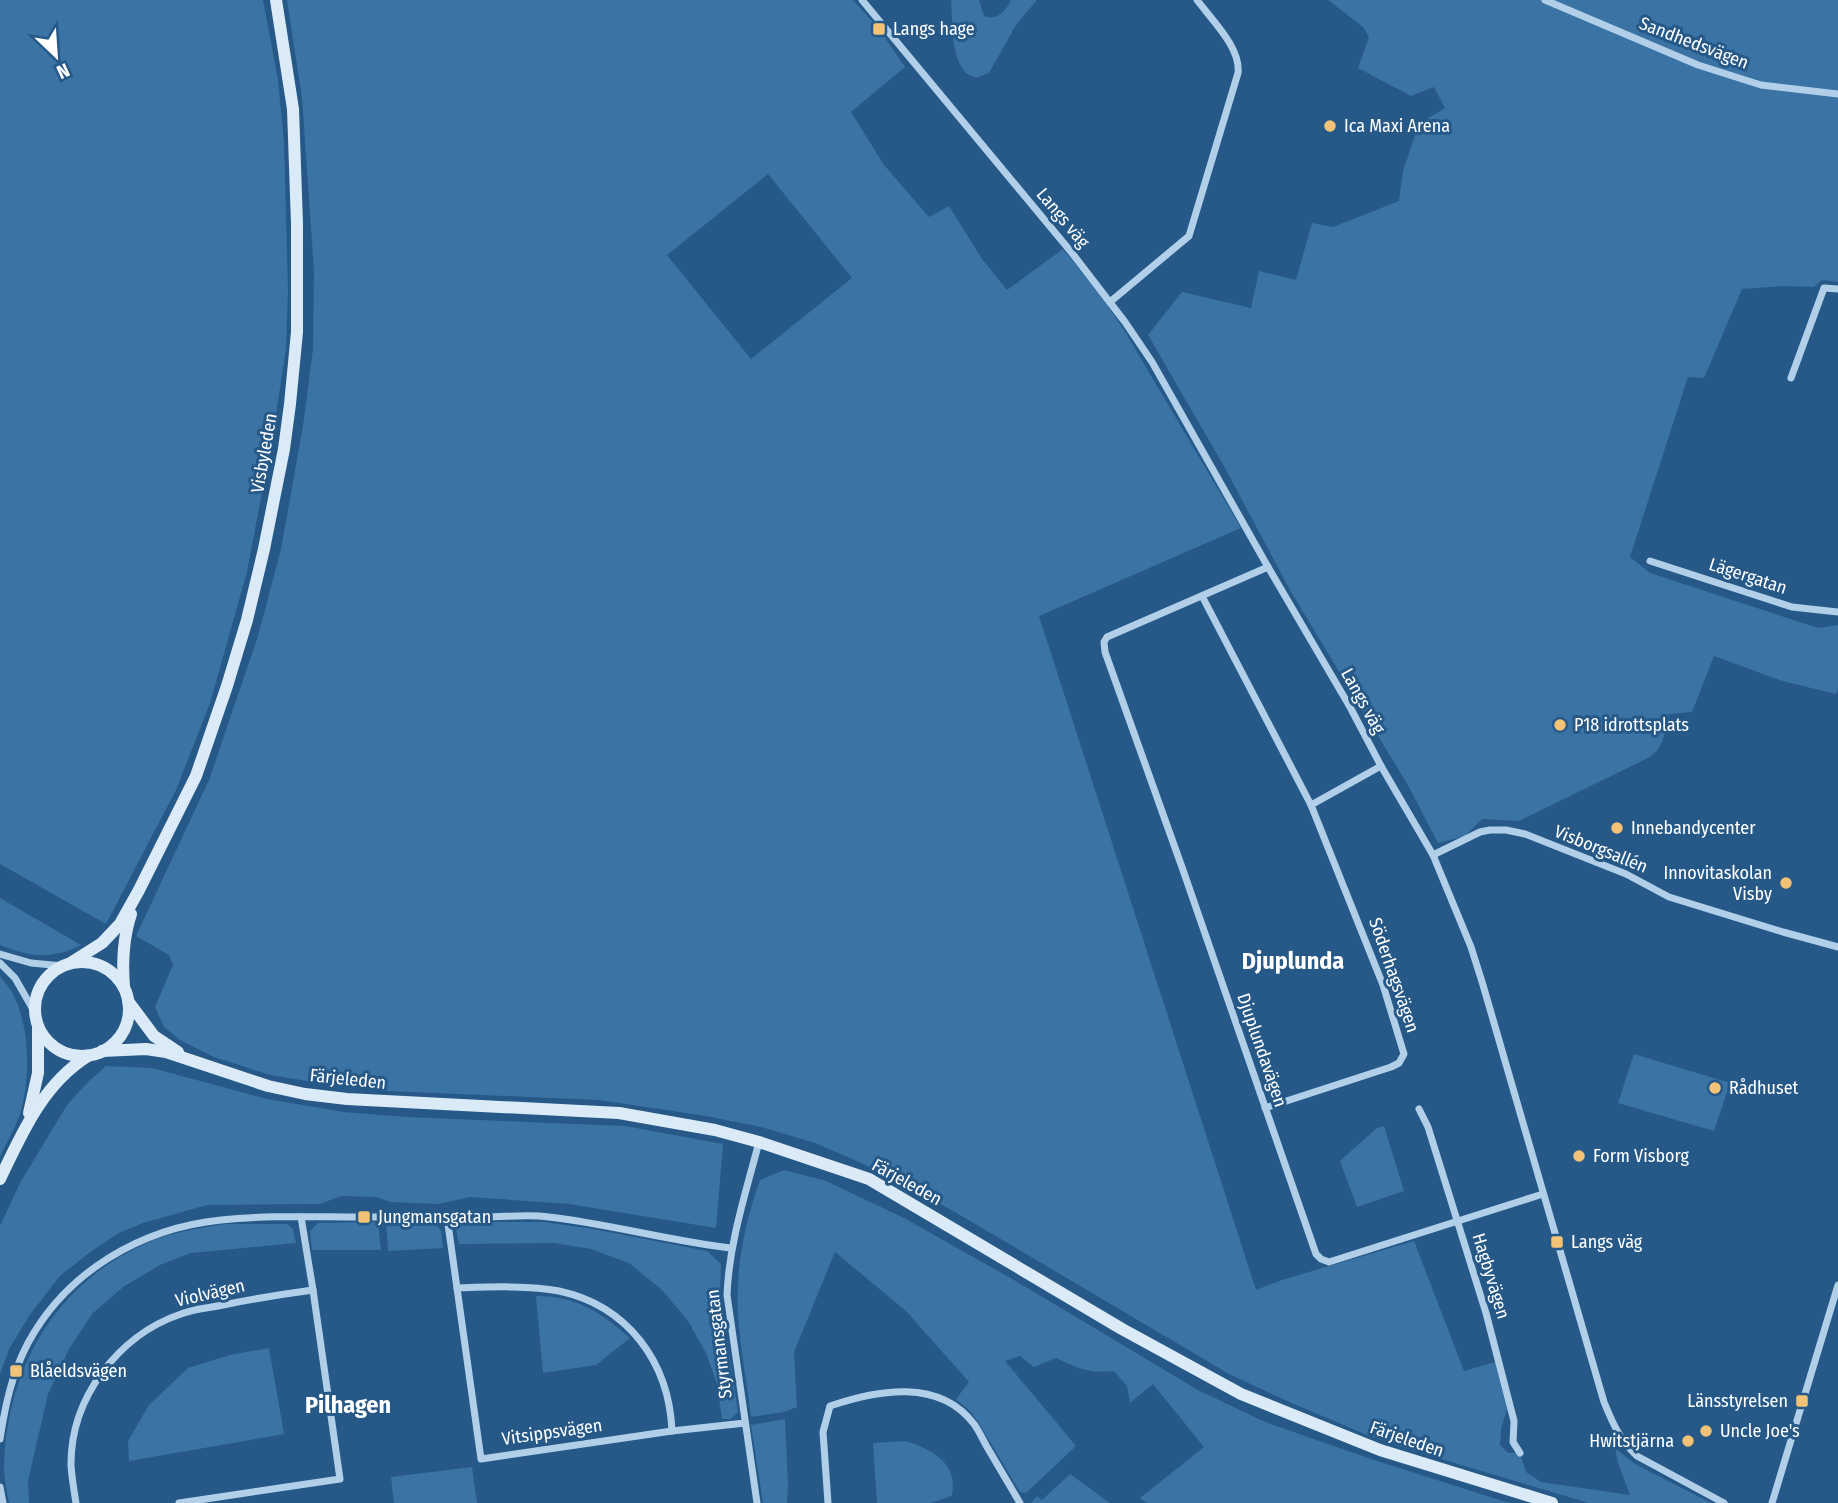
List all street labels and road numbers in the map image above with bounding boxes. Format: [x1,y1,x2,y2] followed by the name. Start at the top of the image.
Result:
[1636,12,1752,74] street label: Sandhedsvägen
[1032,184,1095,253] street label: Langs väg
[246,411,282,495] street label: Visbyleden
[1706,553,1790,599] street label: Lägergatan
[1336,665,1390,738] street label: Langs väg
[1551,820,1651,878] street label: Visborgsallén
[1364,915,1424,1035] street label: Söderhagsvägen
[1232,990,1292,1110] street label: Djuplundavägen
[309,1064,387,1094] street label: Färjeleden
[868,1154,946,1210] street label: Färjeleden
[1468,1230,1514,1322] street label: Hagbyvägen
[173,1274,247,1312] street label: Violvägen
[701,1288,737,1400] street label: Styrmansgatan
[500,1414,604,1450] street label: Vitsippsvägen
[1367,1416,1447,1462] street label: Färjeleden

